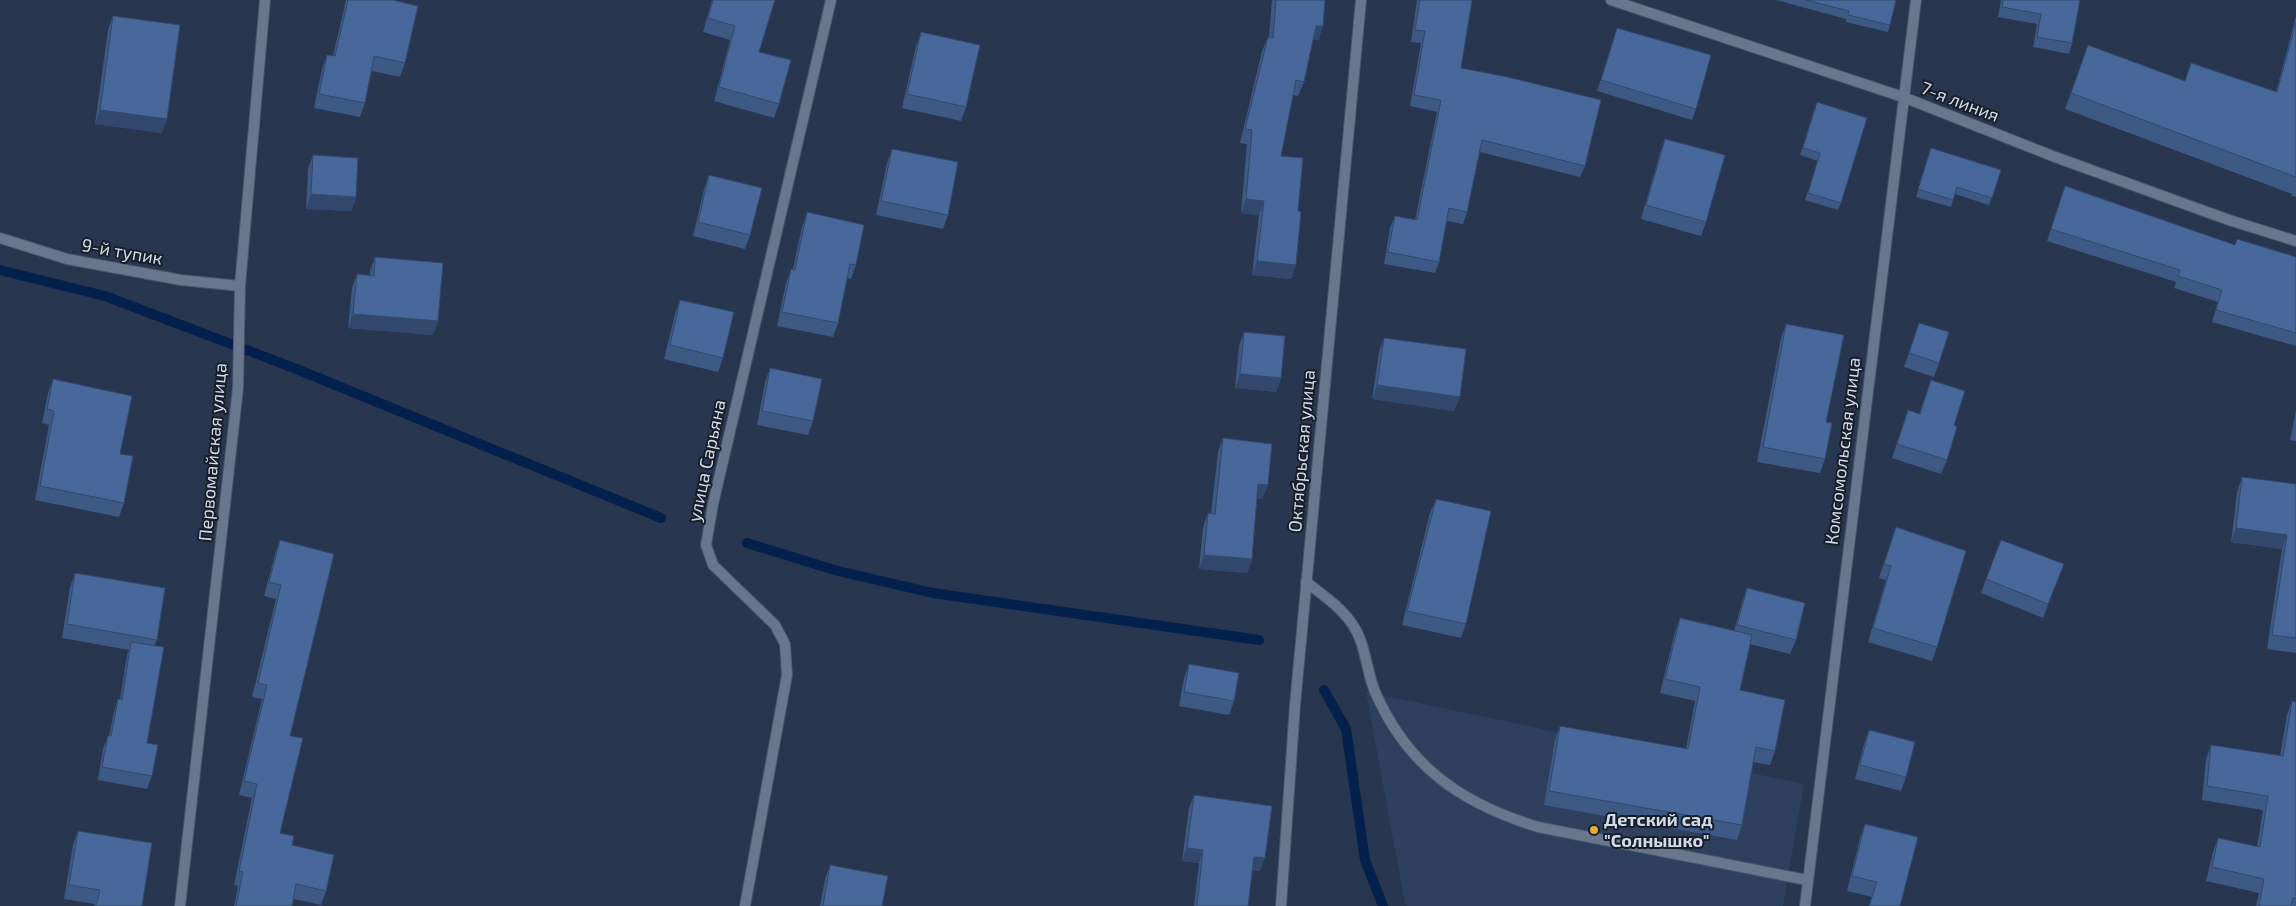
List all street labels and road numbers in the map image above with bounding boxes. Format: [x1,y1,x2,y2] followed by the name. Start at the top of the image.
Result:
[1918,76,2003,126] street label: 7-я линия
[80,233,165,269] street label: 9-й тупик
[1820,356,1864,546] street label: Комсомольская улица
[193,362,231,542] street label: Первомайская улица
[1283,369,1319,533] street label: Октябрьская улица
[682,398,730,524] street label: улица Сарьяна

